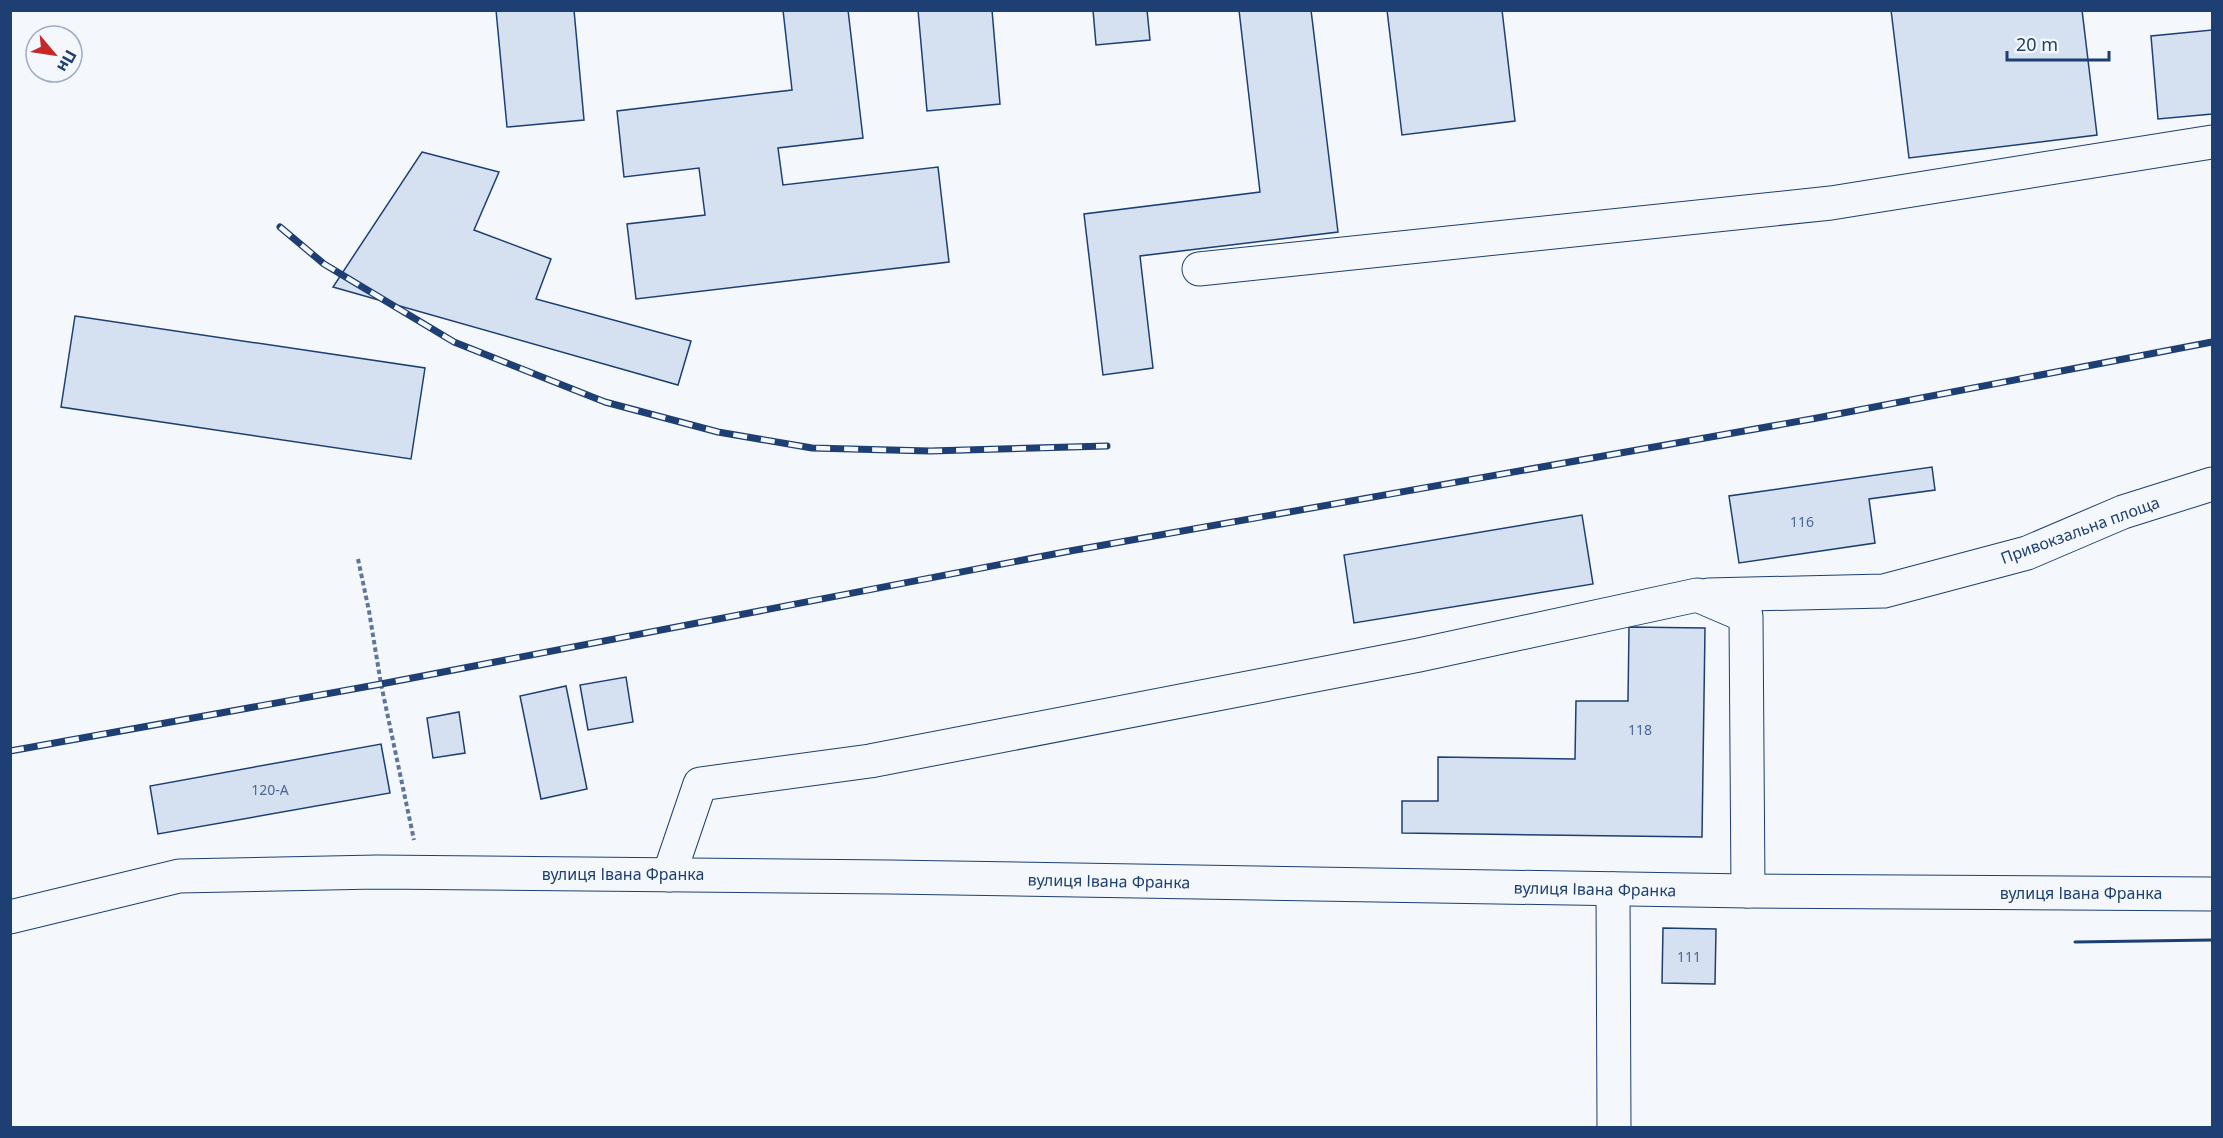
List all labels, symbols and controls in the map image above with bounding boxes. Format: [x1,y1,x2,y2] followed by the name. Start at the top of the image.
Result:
[24,24,84,84] north arrow
[2007,24,2109,62] scale bar
[2016,32,2058,56] text: 20 m
[52,46,82,77] text: Пн
[1997,491,2163,569] street label: Привокзальна площа
[1790,512,1814,531] house number: 116
[1628,720,1652,739] house number: 118
[251,780,289,799] house number: 120-А
[542,863,704,885] street label: вулиця Івана Франка
[1027,869,1191,893] street label: вулиця Івана Франка
[1513,877,1677,901] street label: вулиця Івана Франка
[2000,882,2162,904] street label: вулиця Івана Франка
[1677,947,1701,966] house number: 111

